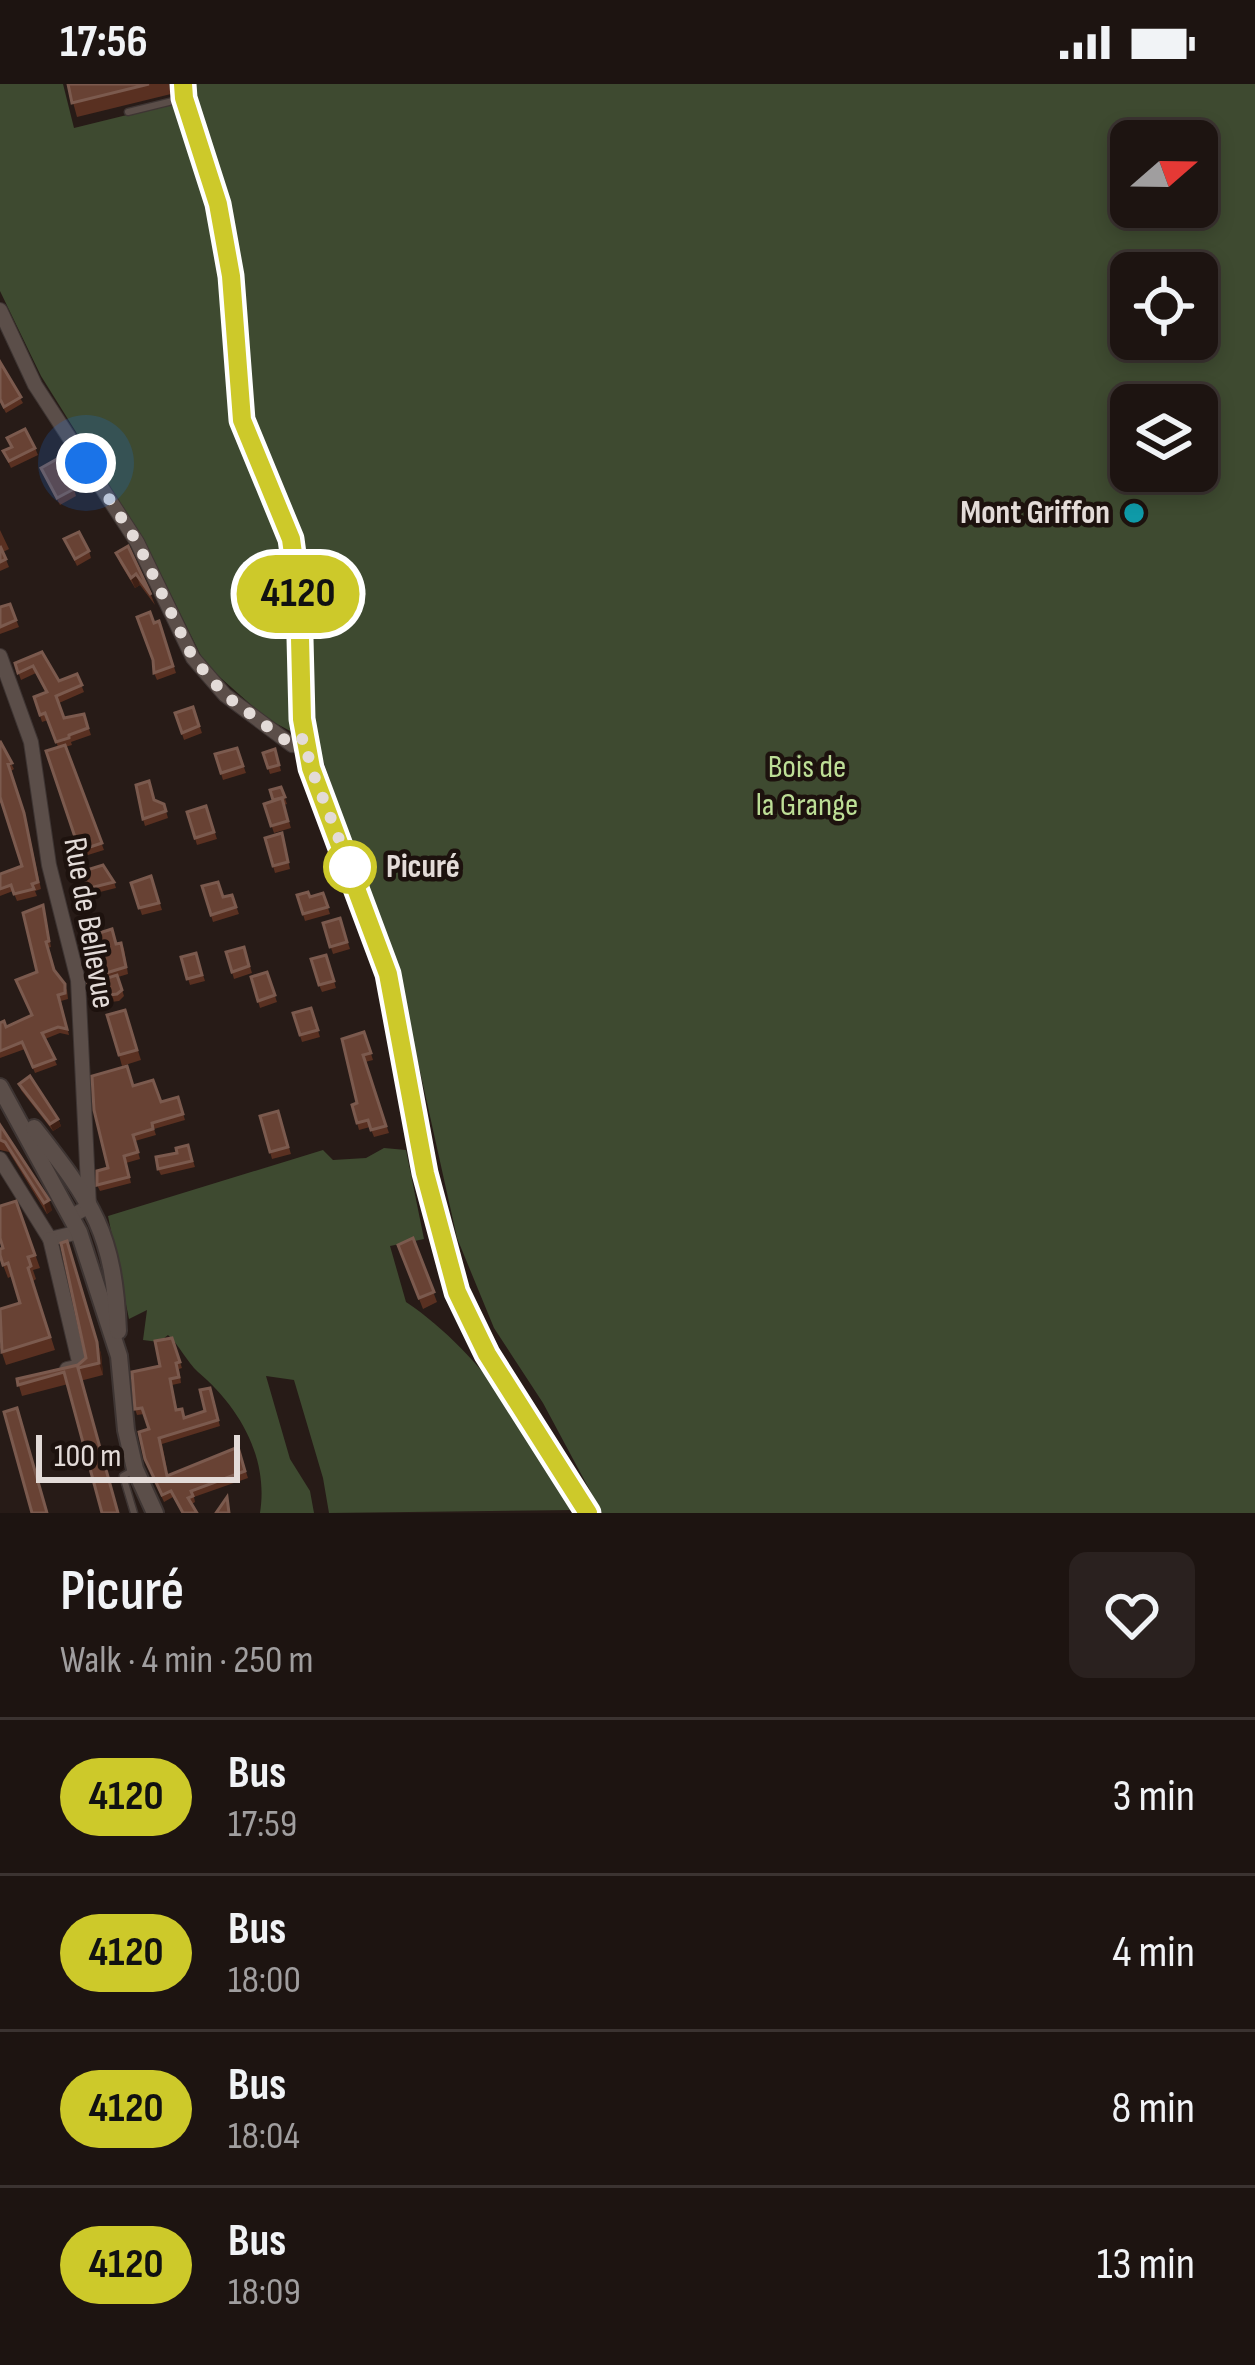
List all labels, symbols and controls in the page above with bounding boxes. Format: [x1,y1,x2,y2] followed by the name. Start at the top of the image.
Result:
[60,15,148,70] text: 17:56
[1110,120,1218,228] north arrow
[1110,120,1218,492] map controls
[1110,252,1218,360] button: locate
[1110,384,1218,492] button: layers
[56,433,116,493] your location
[960,493,1110,533] place label: Mont Griffon
[1121,500,1147,526] marker: Mont Griffon
[214,555,382,633] line badge: 4120
[261,568,335,619] text: 4120
[756,747,858,825] park label: Bois de la Grange
[54,834,124,1012] street label: Rue de Bellevue
[325,842,375,892] marker: Picuré
[386,847,460,887] place label: Picuré
[36,1429,240,1482] scale bar
[54,1436,121,1476] text: 100 m
[1069,1552,1195,1678] button: heart
[60,1558,184,1626] text: Picuré
[60,1637,314,1684] text: Walk · 4 min · 250 m
[228,1746,286,1801] text: Bus
[1112,1769,1195,1824] text: 3 min
[89,1771,163,1822] text: 4120
[228,1801,297,1848] text: 17:59
[228,1902,286,1957] text: Bus
[1113,1925,1195,1980] text: 4 min
[89,1927,163,1978] text: 4120
[228,1957,301,2004] text: 18:00
[228,2058,286,2113] text: Bus
[1112,2081,1195,2136] text: 8 min
[89,2083,163,2134] text: 4120
[228,2113,300,2160] text: 18:04
[228,2214,286,2269] text: Bus
[1097,2237,1195,2292] text: 13 min
[89,2239,163,2290] text: 4120
[228,2269,301,2316] text: 18:09

